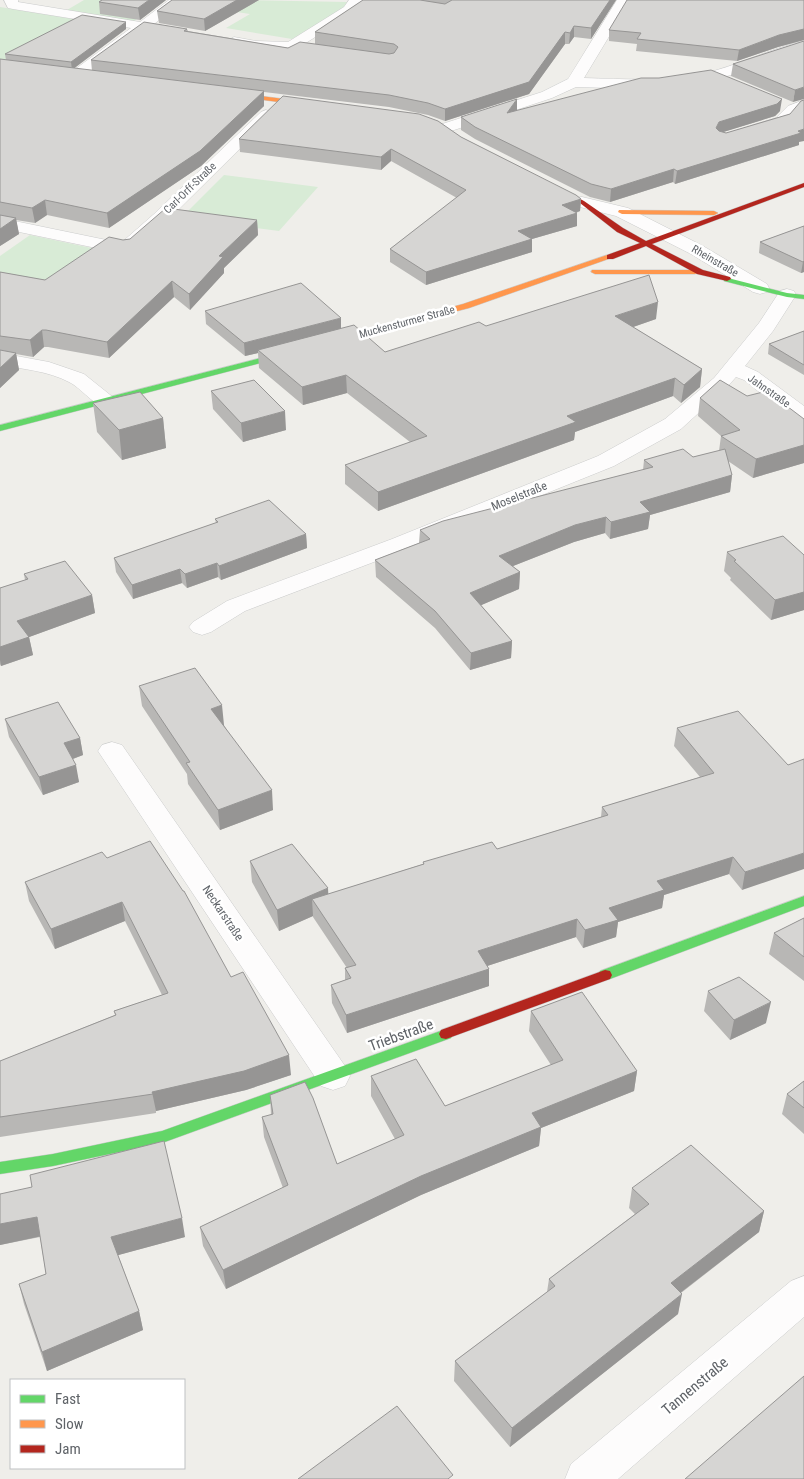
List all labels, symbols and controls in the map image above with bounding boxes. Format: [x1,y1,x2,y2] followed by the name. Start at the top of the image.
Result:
[161,160,219,216] street label: Carl-Orff-Straße
[689,242,741,280] street label: Rheinstraße
[358,303,456,341] street label: Muckensturmer Straße
[745,372,793,410] street label: Jahnstraße
[489,478,549,514] street label: Moselstraße
[199,883,247,944] street label: Neckarstraße
[366,1015,436,1055] street label: Triebstraße
[658,1353,732,1419] street label: Tannenstraße
[10,1379,185,1469] legend
[55,1390,80,1408] text: Fast
[55,1415,84,1433] text: Slow
[55,1440,81,1458] text: Jam

